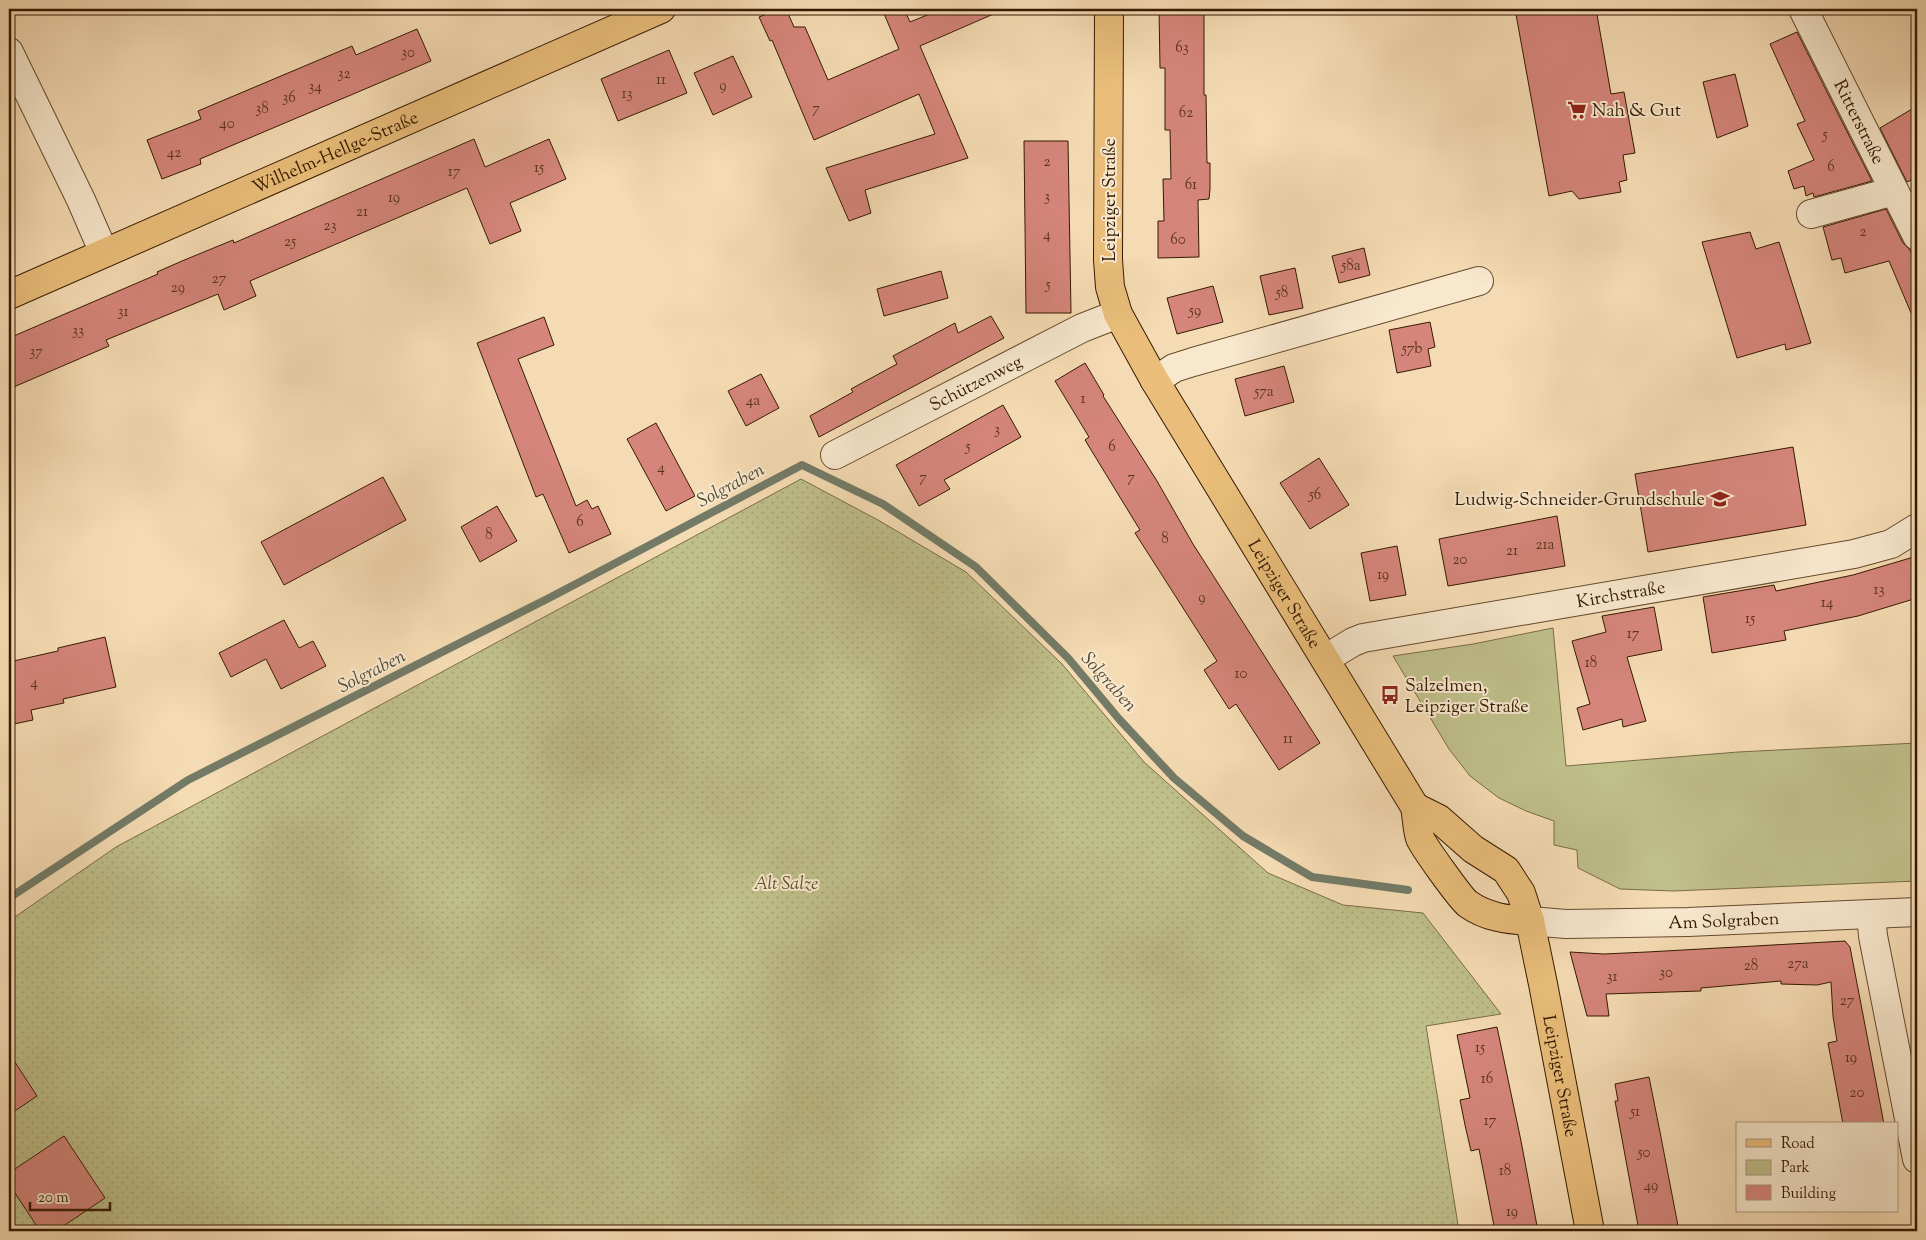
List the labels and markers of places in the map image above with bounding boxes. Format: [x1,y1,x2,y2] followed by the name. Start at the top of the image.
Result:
[1566,99,1588,121] supermarket icon: Nah & Gut
[1592,99,1681,125] place label: Nah & Gut
[1454,488,1705,514] place label: Ludwig-Schneider-Grundschule
[1709,488,1731,510] school or university icon: Ludwig-Schneider-Grundschule
[1405,674,1529,721] place label: Salzelmen, Leipziger Straße
[1379,684,1401,706] bus stop icon: Salzelmen, Leipziger Straße

